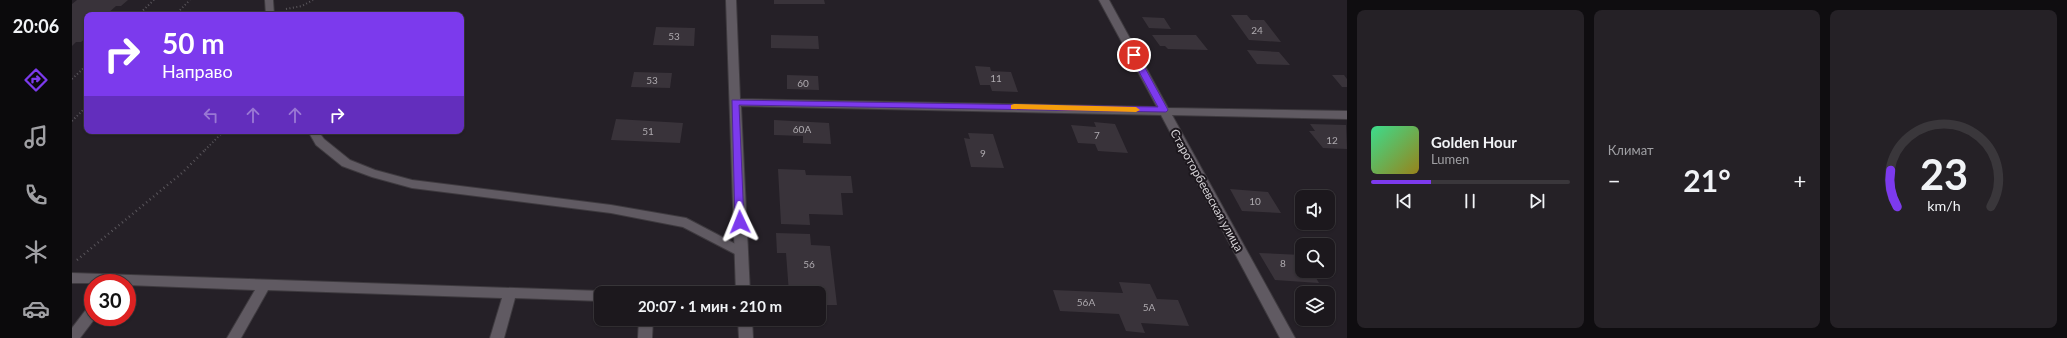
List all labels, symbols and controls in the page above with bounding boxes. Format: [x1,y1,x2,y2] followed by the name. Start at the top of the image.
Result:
[13,15,59,37] text: 20:06
[1251,24,1263,36] house number: 24
[162,26,225,60] text: 50 m
[96,28,148,80] icon: right
[668,30,680,42] house number: 53
[1117,38,1151,72] pin
[1123,44,1145,66] icon: arrive
[162,60,233,82] text: Направо
[22,66,50,94] icon: directions
[990,72,1002,84] house number: 11
[646,74,658,86] house number: 53
[797,77,809,89] house number: 60
[200,104,222,126] icon: left
[242,104,264,126] icon: ahead
[284,104,306,126] icon: ahead
[326,104,348,126] icon: right
[22,123,50,151] icon: music
[793,123,811,135] house number: 60А
[642,125,654,137] house number: 51
[1167,126,1247,254] street label: Староторбеевская улица
[1094,129,1100,141] house number: 7
[1431,133,1517,151] text: Golden Hour
[1326,134,1338,146] house number: 12
[1608,142,1654,158] text: Климат
[980,147,986,159] house number: 9
[1920,149,1968,199] text: 23
[1431,151,1469,167] text: Lumen
[1683,162,1731,198] text: 21°
[1608,167,1620,194] text: −
[1794,167,1806,194] text: +
[22,181,50,209] icon: phone
[1295,190,1335,326] map controls
[1295,190,1335,230] button: sound
[1393,190,1415,212] icon: previous
[1459,190,1481,212] icon: pause
[1526,190,1548,212] icon: next
[1249,195,1261,207] house number: 10
[1927,197,1960,214] text: km/h
[719,201,761,243] position arrow
[22,238,50,266] icon: climate
[1295,238,1335,278] button: search
[1280,257,1286,269] house number: 8
[803,258,815,270] house number: 56
[84,274,136,326] speed limit sign: 30
[1295,286,1335,326] button: layers
[22,295,50,323] icon: car
[1077,296,1095,308] house number: 56А
[638,297,782,315] text: 20:07 · 1 мин · 210 m
[1143,301,1156,313] house number: 5А

